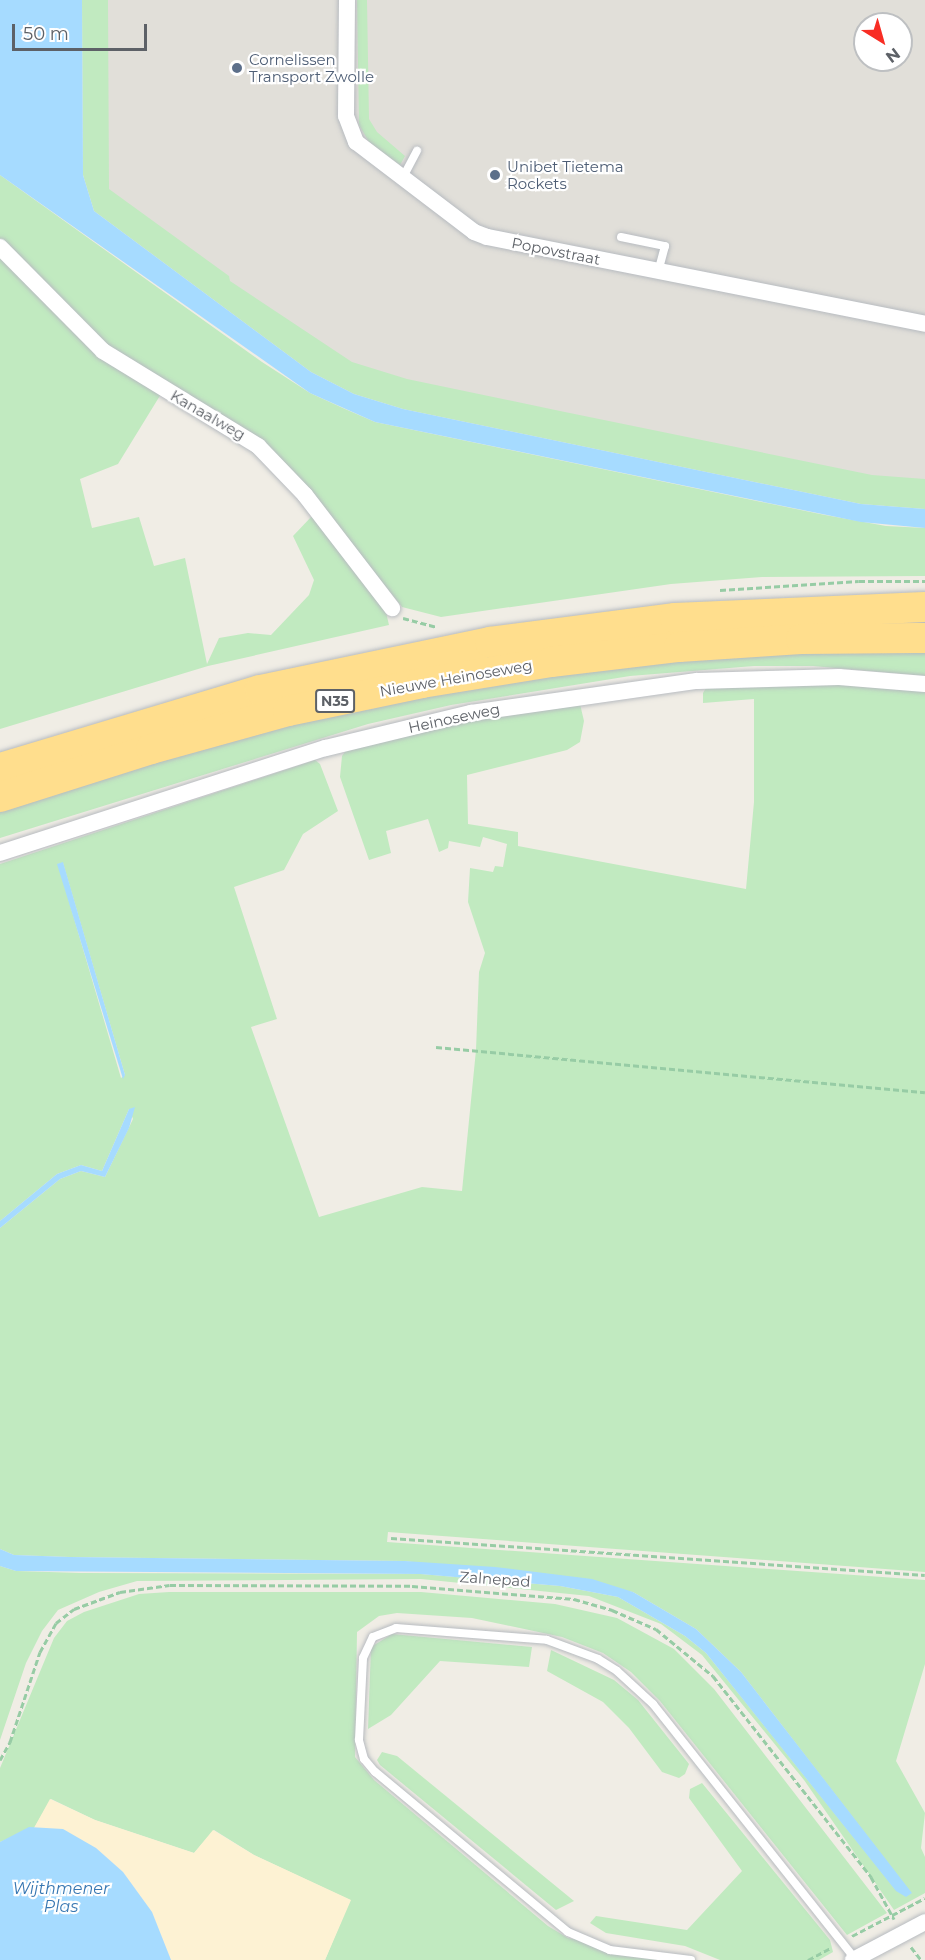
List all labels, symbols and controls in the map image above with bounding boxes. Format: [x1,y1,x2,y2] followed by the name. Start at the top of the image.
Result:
[15,12,150,50] scale bar
[853,12,913,72] north arrow
[23,23,69,45] text: 50 m
[882,44,904,67] text: N
[249,50,374,85] place label: Cornelissen Transport Zwolle
[230,61,244,75] marker: Cornelissen Transport Zwolle
[507,157,624,192] place label: Unibet Tietema Rockets
[488,168,502,182] marker: Unibet Tietema Rockets
[510,234,602,268] street label: Popovstraat
[167,386,249,444] street label: Kanaalweg
[378,656,534,700] street label: Nieuwe Heinoseweg
[314,690,356,712] road number: N35
[406,699,502,737] street label: Heinoseweg
[459,1568,531,1590] street label: Zalnepad
[13,1879,109,1917] water label: Wijthmener Plas

